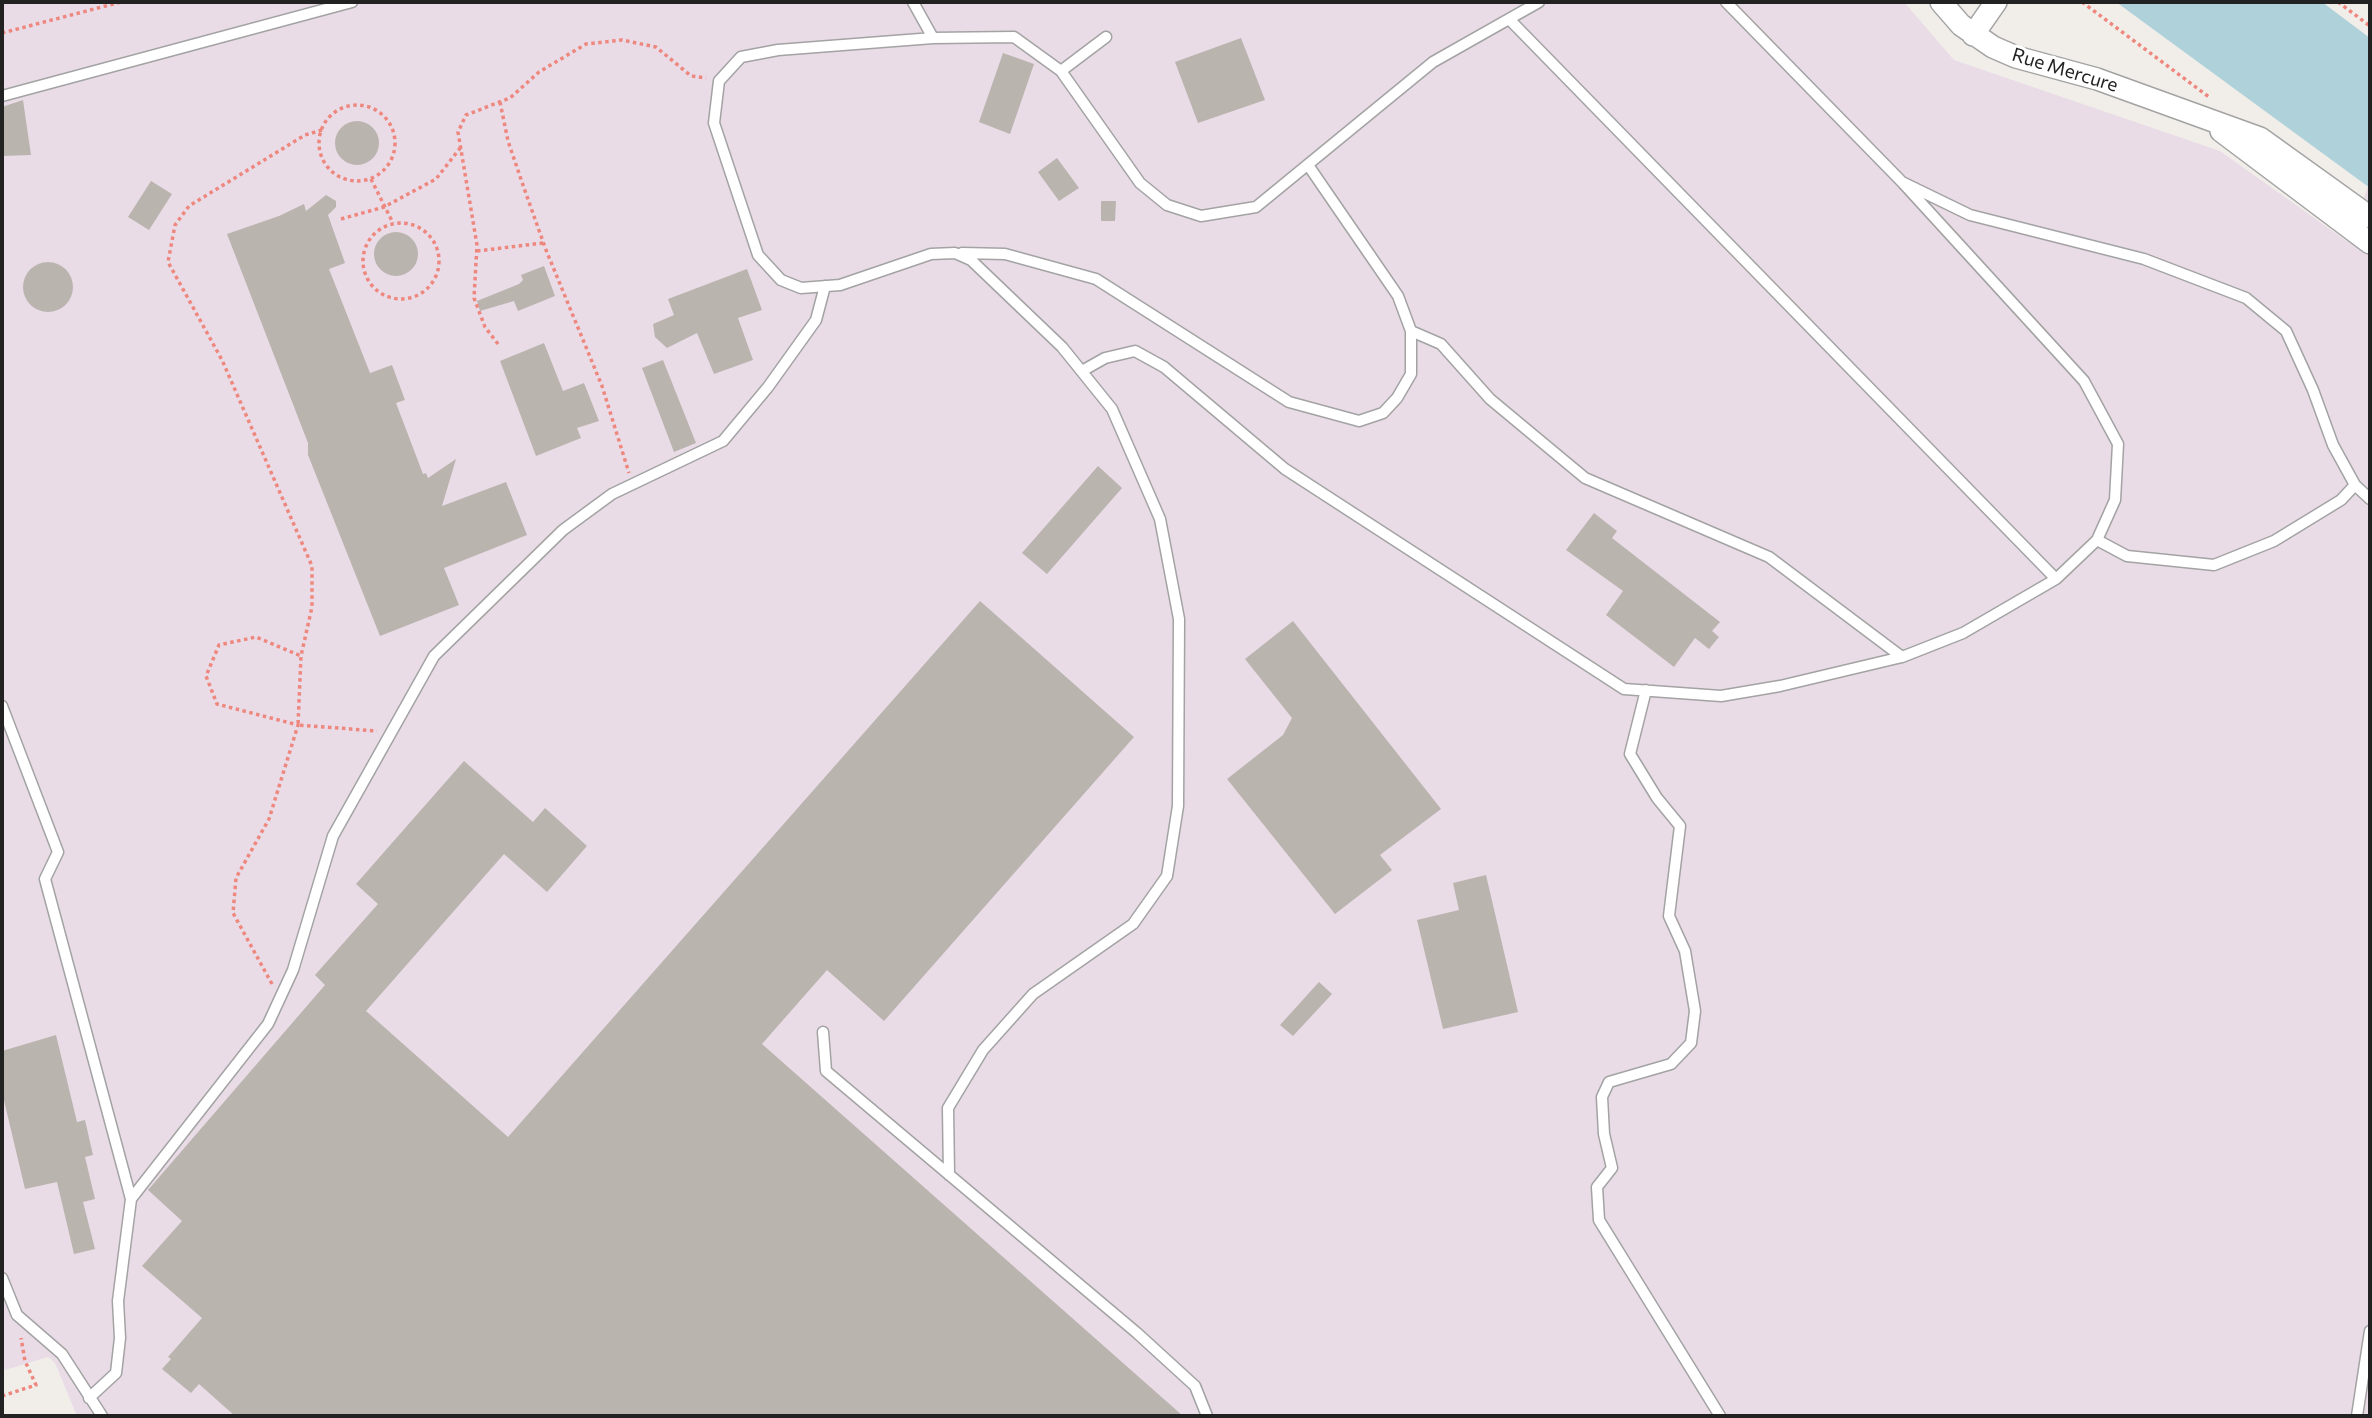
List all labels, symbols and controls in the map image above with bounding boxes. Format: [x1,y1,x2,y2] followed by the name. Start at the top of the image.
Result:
[2009,43,2121,97] street label: Rue Mercure

